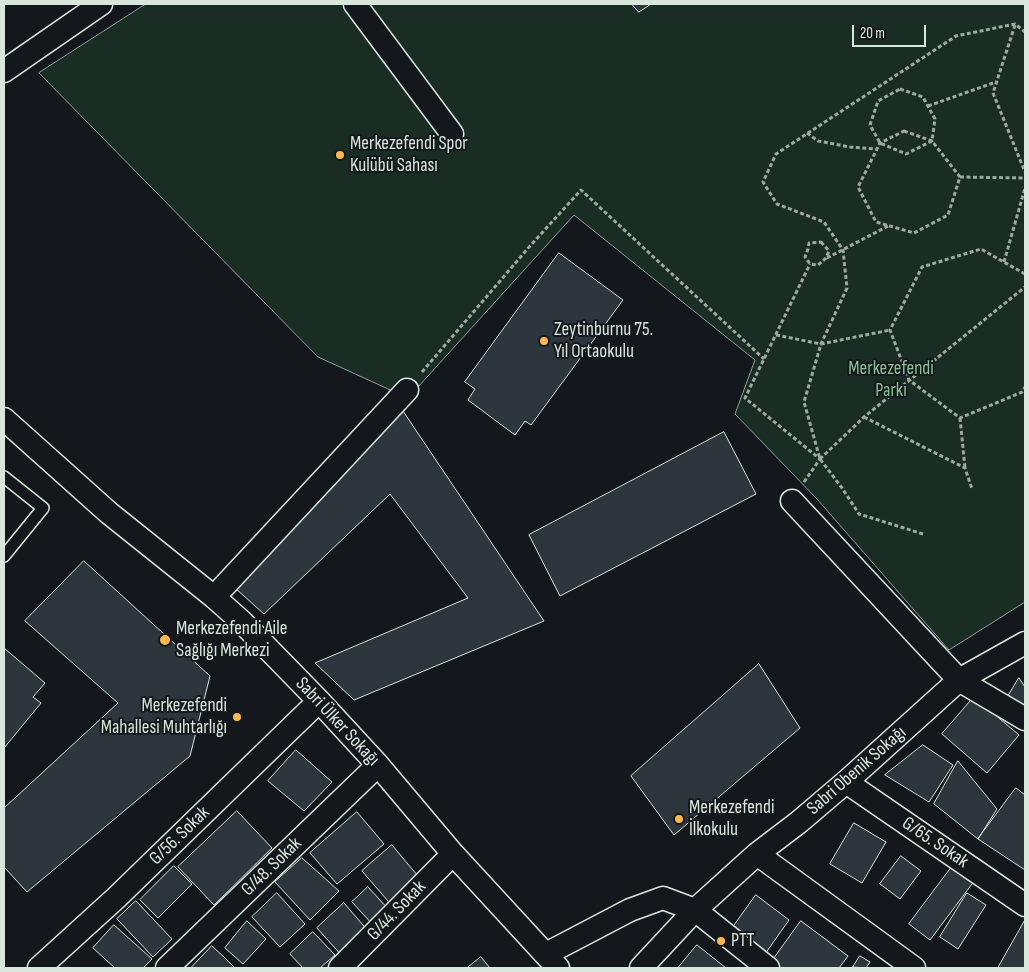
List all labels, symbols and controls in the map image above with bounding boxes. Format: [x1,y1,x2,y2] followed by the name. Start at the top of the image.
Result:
[854,15,928,47] scale bar
[860,24,885,43] text: 20 m
[350,133,468,177] place label: Merkezefendi Spor Kulübü Sahası
[334,149,346,161] marker: Merkezefendi Spor Kulübü Sahası
[554,319,653,363] place label: Zeytinburnu 75. Yıl Ortaokulu
[538,335,550,347] marker: Zeytinburnu 75. Yıl Ortaokulu
[848,358,934,402] park label: Merkezefendi Parkı
[176,618,287,662] place label: Merkezefendi Aile Sağlığı Merkezi
[158,633,172,647] marker: Merkezefendi Aile Sağlığı Merkezi
[290,673,384,771] street label: Sabri Ülker Sokağı
[101,695,227,739] place label: Merkezefendi Mahallesi Muhtarlığı
[231,711,243,723] marker: Merkezefendi Mahallesi Muhtarlığı
[803,722,911,820] street label: Sabri Obenik Sokağı
[689,797,774,841] place label: Merkezefendi İlkokulu
[145,802,215,870] street label: G/56. Sokak
[897,812,973,874] street label: G/65. Sokak
[673,813,685,825] marker: Merkezefendi İlkokulu
[237,833,307,901] street label: G/48. Sokak
[363,876,431,946] street label: G/44. Sokak
[731,930,755,952] place label: PTT
[715,935,727,947] marker: PTT

